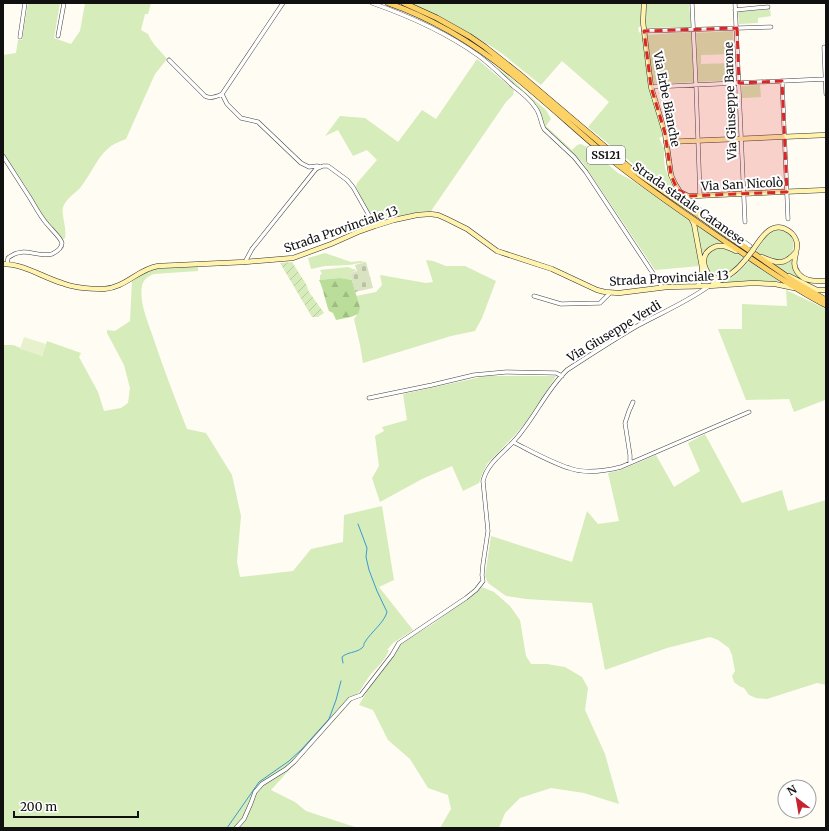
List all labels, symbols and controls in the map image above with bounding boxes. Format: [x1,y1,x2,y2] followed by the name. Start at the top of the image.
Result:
[720,42,740,161] street label: Via Giuseppe Barone
[650,49,684,148] street label: Via Erbe Bianche
[587,146,625,164] road number: SS121
[630,159,748,247] street label: Strada statale Catanese
[700,174,783,194] street label: Via San Nicolò
[282,202,400,256] street label: Strada Provinciale 13
[609,267,729,289] street label: Strada Provinciale 13
[563,297,664,366] street label: Via Giuseppe Verdi
[777,779,817,819] north arrow
[785,782,799,799] text: N
[14,793,138,819] scale bar
[20,799,57,814] text: 200 m

